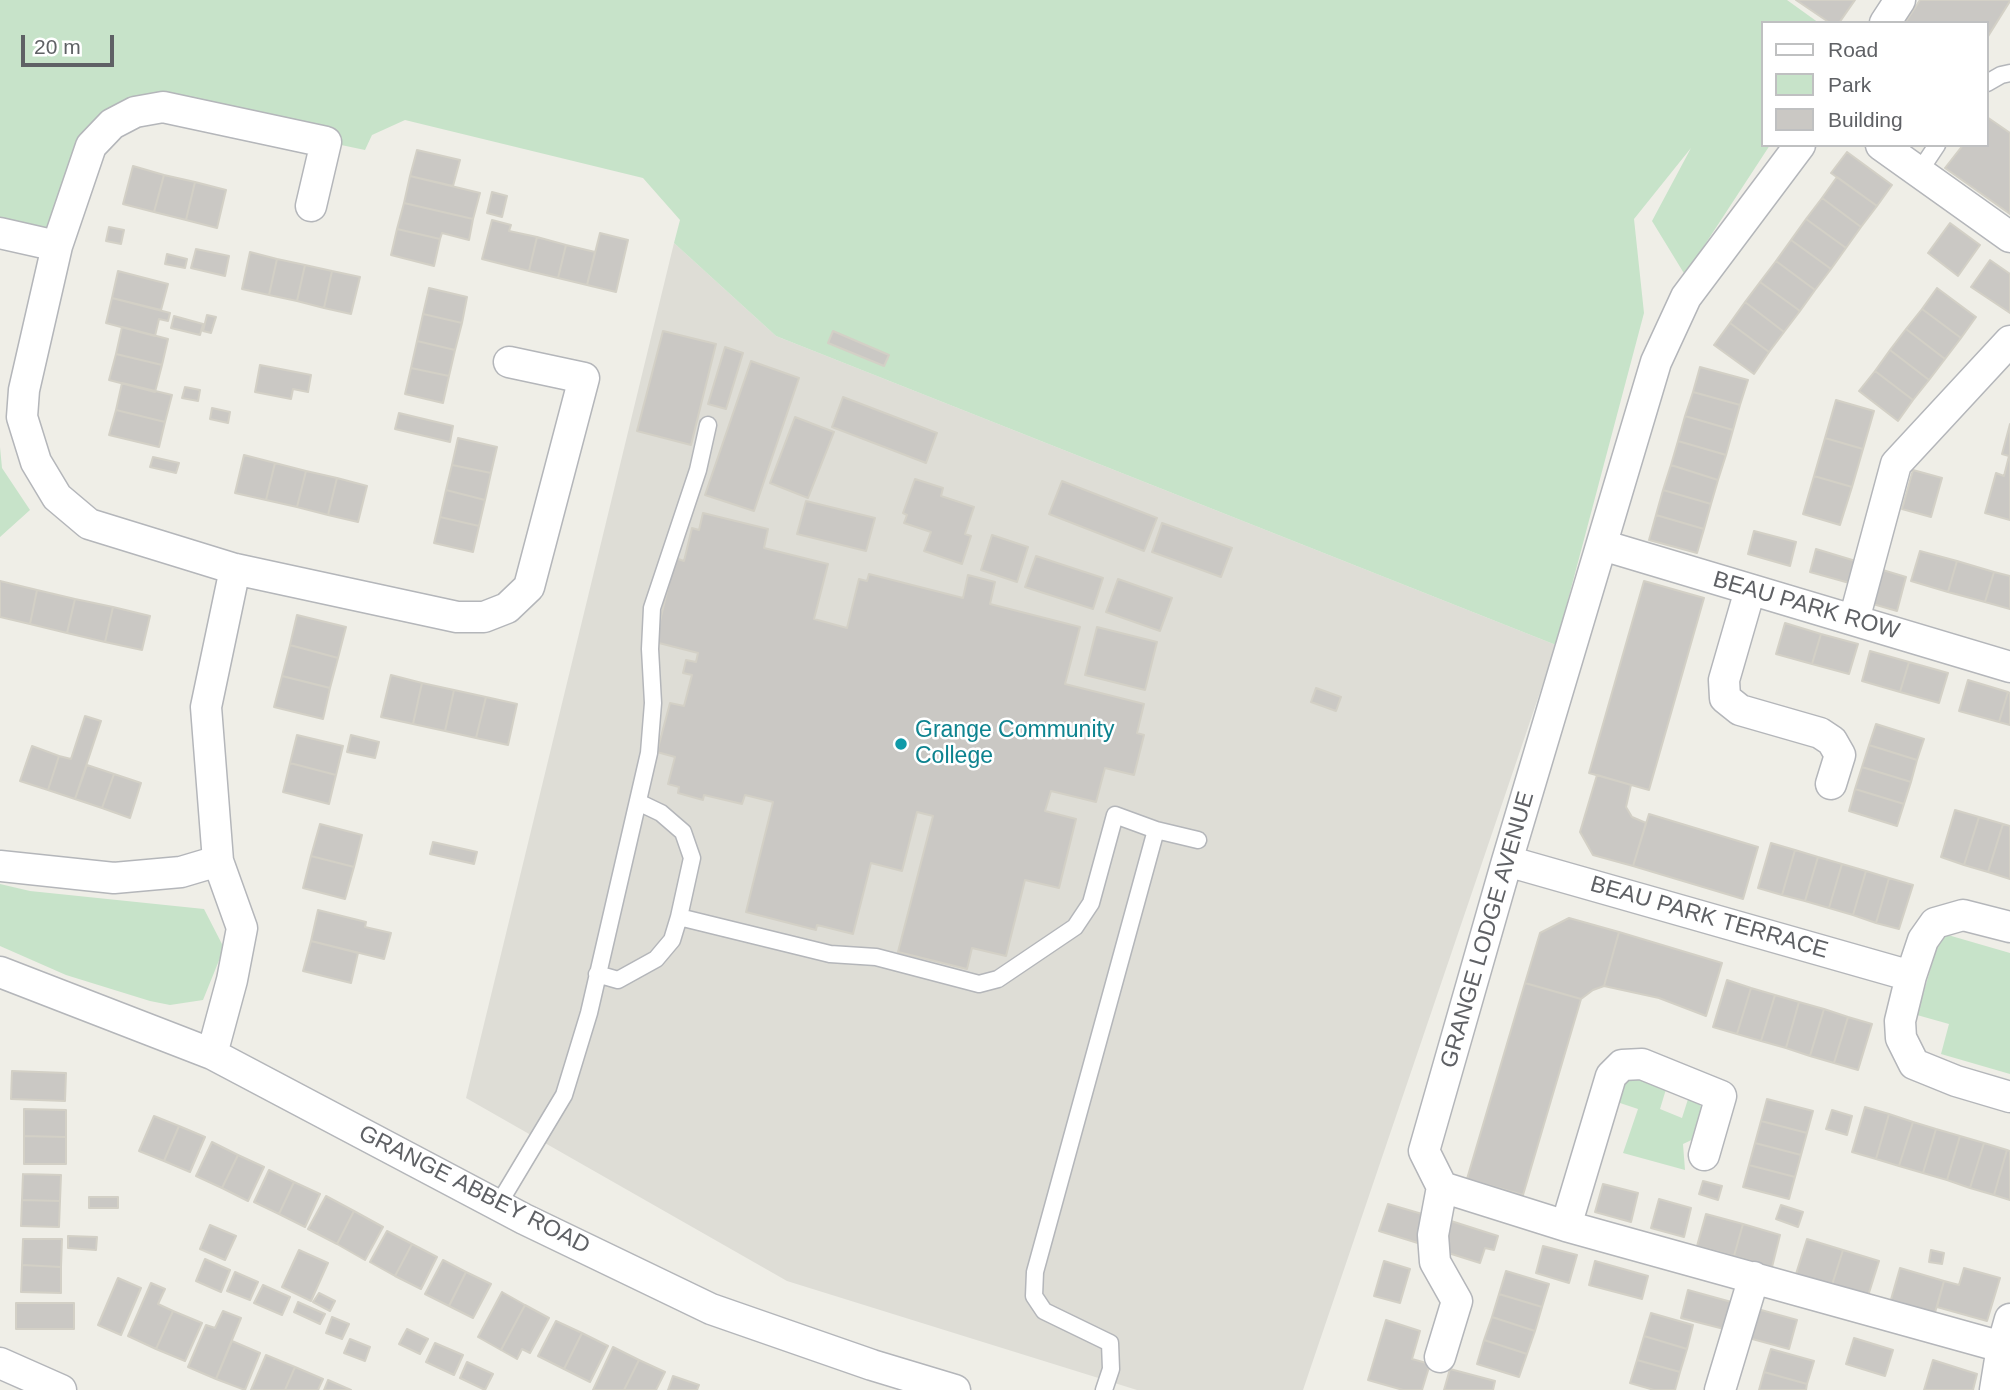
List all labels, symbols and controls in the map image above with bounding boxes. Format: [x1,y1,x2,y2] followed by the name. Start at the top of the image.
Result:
[24,21,117,65] scale bar
[1762,21,1989,147] legend
[34,35,81,58] text: 20 m
[1828,38,1878,61] text: Road
[1828,73,1871,96] text: Park
[1828,108,1903,131] text: Building
[1710,566,1902,646] street label: BEAU PARK ROW
[915,717,1114,771] place label: Grange Community College
[893,736,909,752] marker: Grange Community College
[1435,789,1541,1071] street label: GRANGE LODGE AVENUE
[1587,871,1831,965] street label: BEAU PARK TERRACE
[354,1120,594,1260] street label: GRANGE ABBEY ROAD

